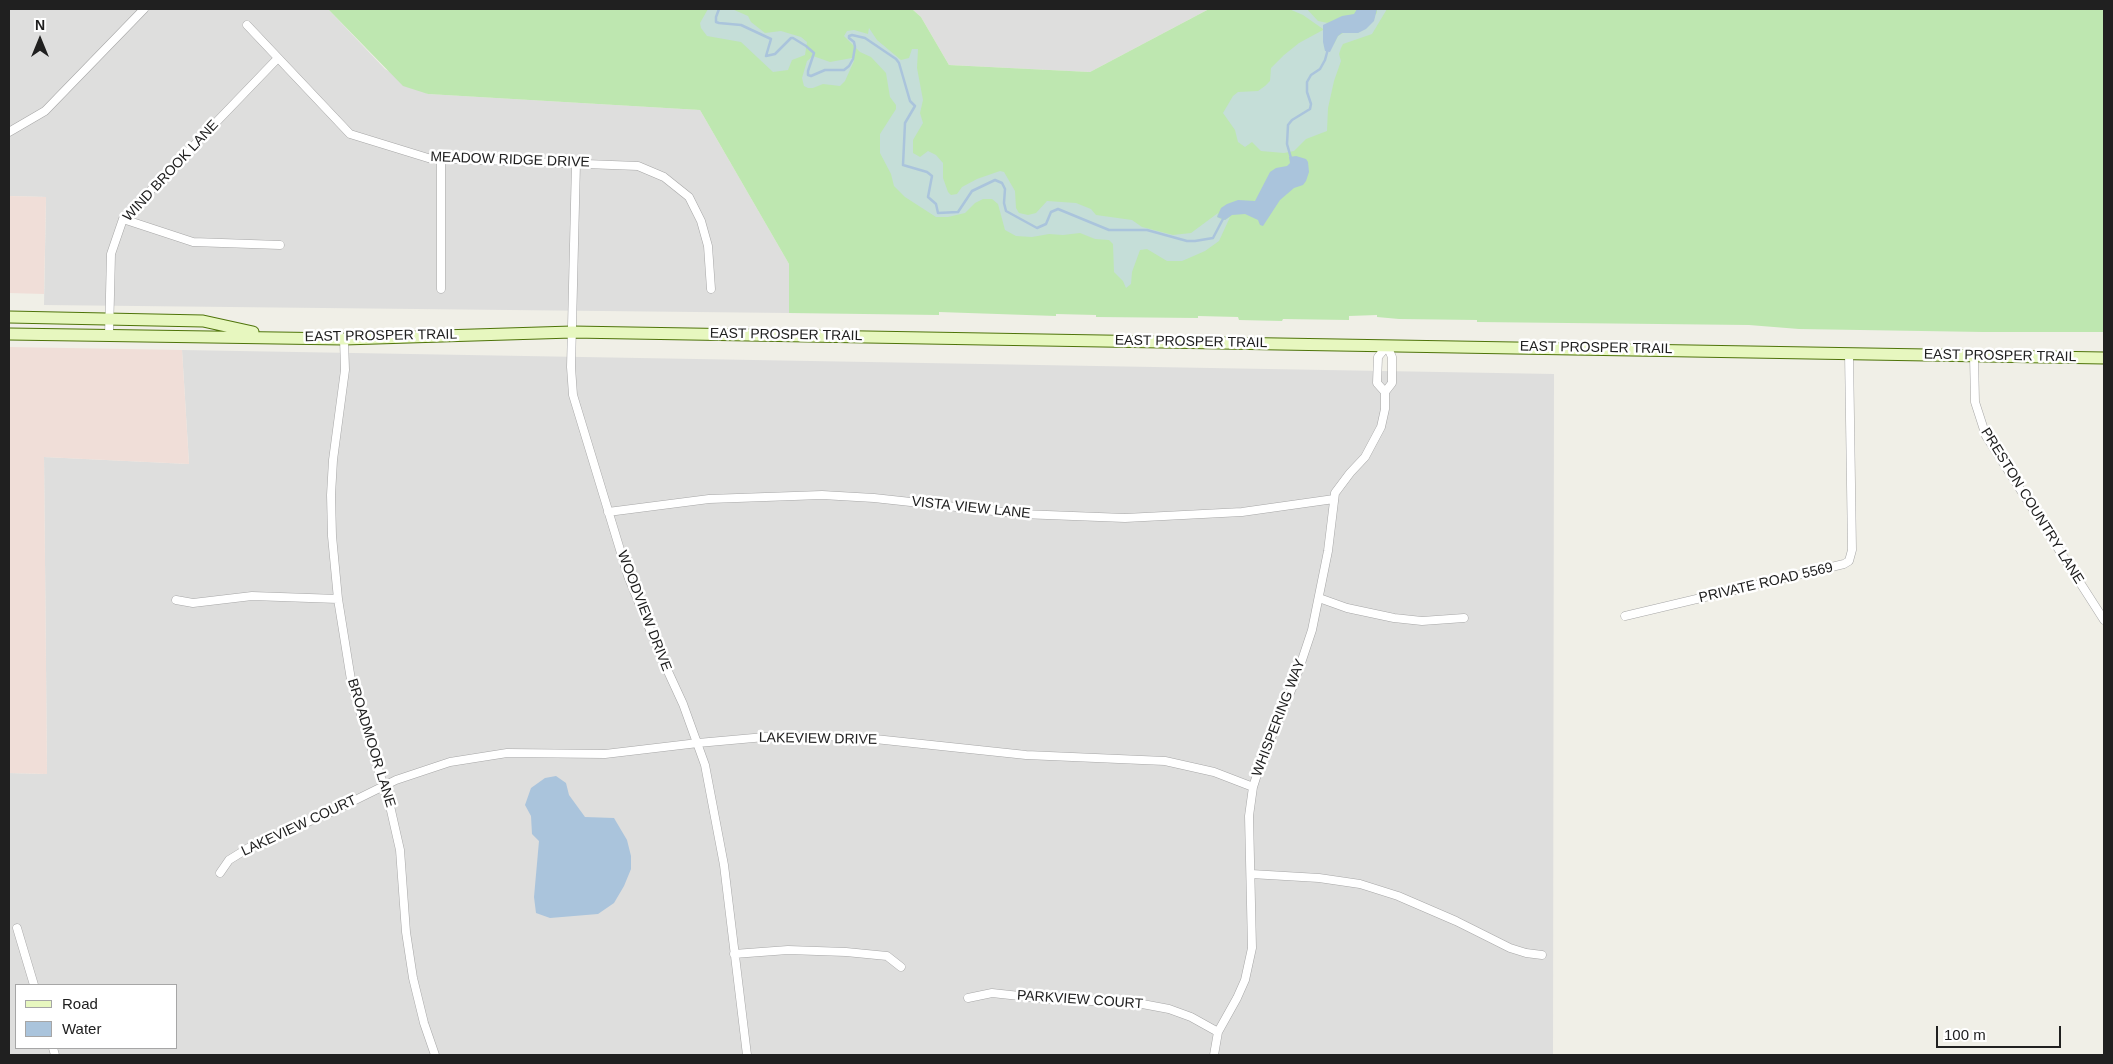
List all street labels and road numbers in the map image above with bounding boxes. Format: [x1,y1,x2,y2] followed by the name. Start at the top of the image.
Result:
[120,117,222,225] street label: WIND BROOK LANE
[430,149,590,171] street label: MEADOW RIDGE DRIVE
[710,325,862,345] street label: EAST PROSPER TRAIL
[305,326,457,346] street label: EAST PROSPER TRAIL
[1115,332,1267,352] street label: EAST PROSPER TRAIL
[1520,338,1672,358] street label: EAST PROSPER TRAIL
[1924,346,2076,366] street label: EAST PROSPER TRAIL
[1977,425,2087,587] street label: PRESTON COUNTRY LANE
[911,493,1031,523] street label: VISTA VIEW LANE
[613,548,675,674] street label: WOODVIEW DRIVE
[1697,559,1835,607] street label: PRIVATE ROAD 5569
[1249,657,1309,779] street label: WHISPERING WAY
[343,677,399,809] street label: BROADMOOR LANE
[759,730,877,748] street label: LAKEVIEW DRIVE
[239,792,359,860] street label: LAKEVIEW COURT
[1016,987,1144,1013] street label: PARKVIEW COURT

